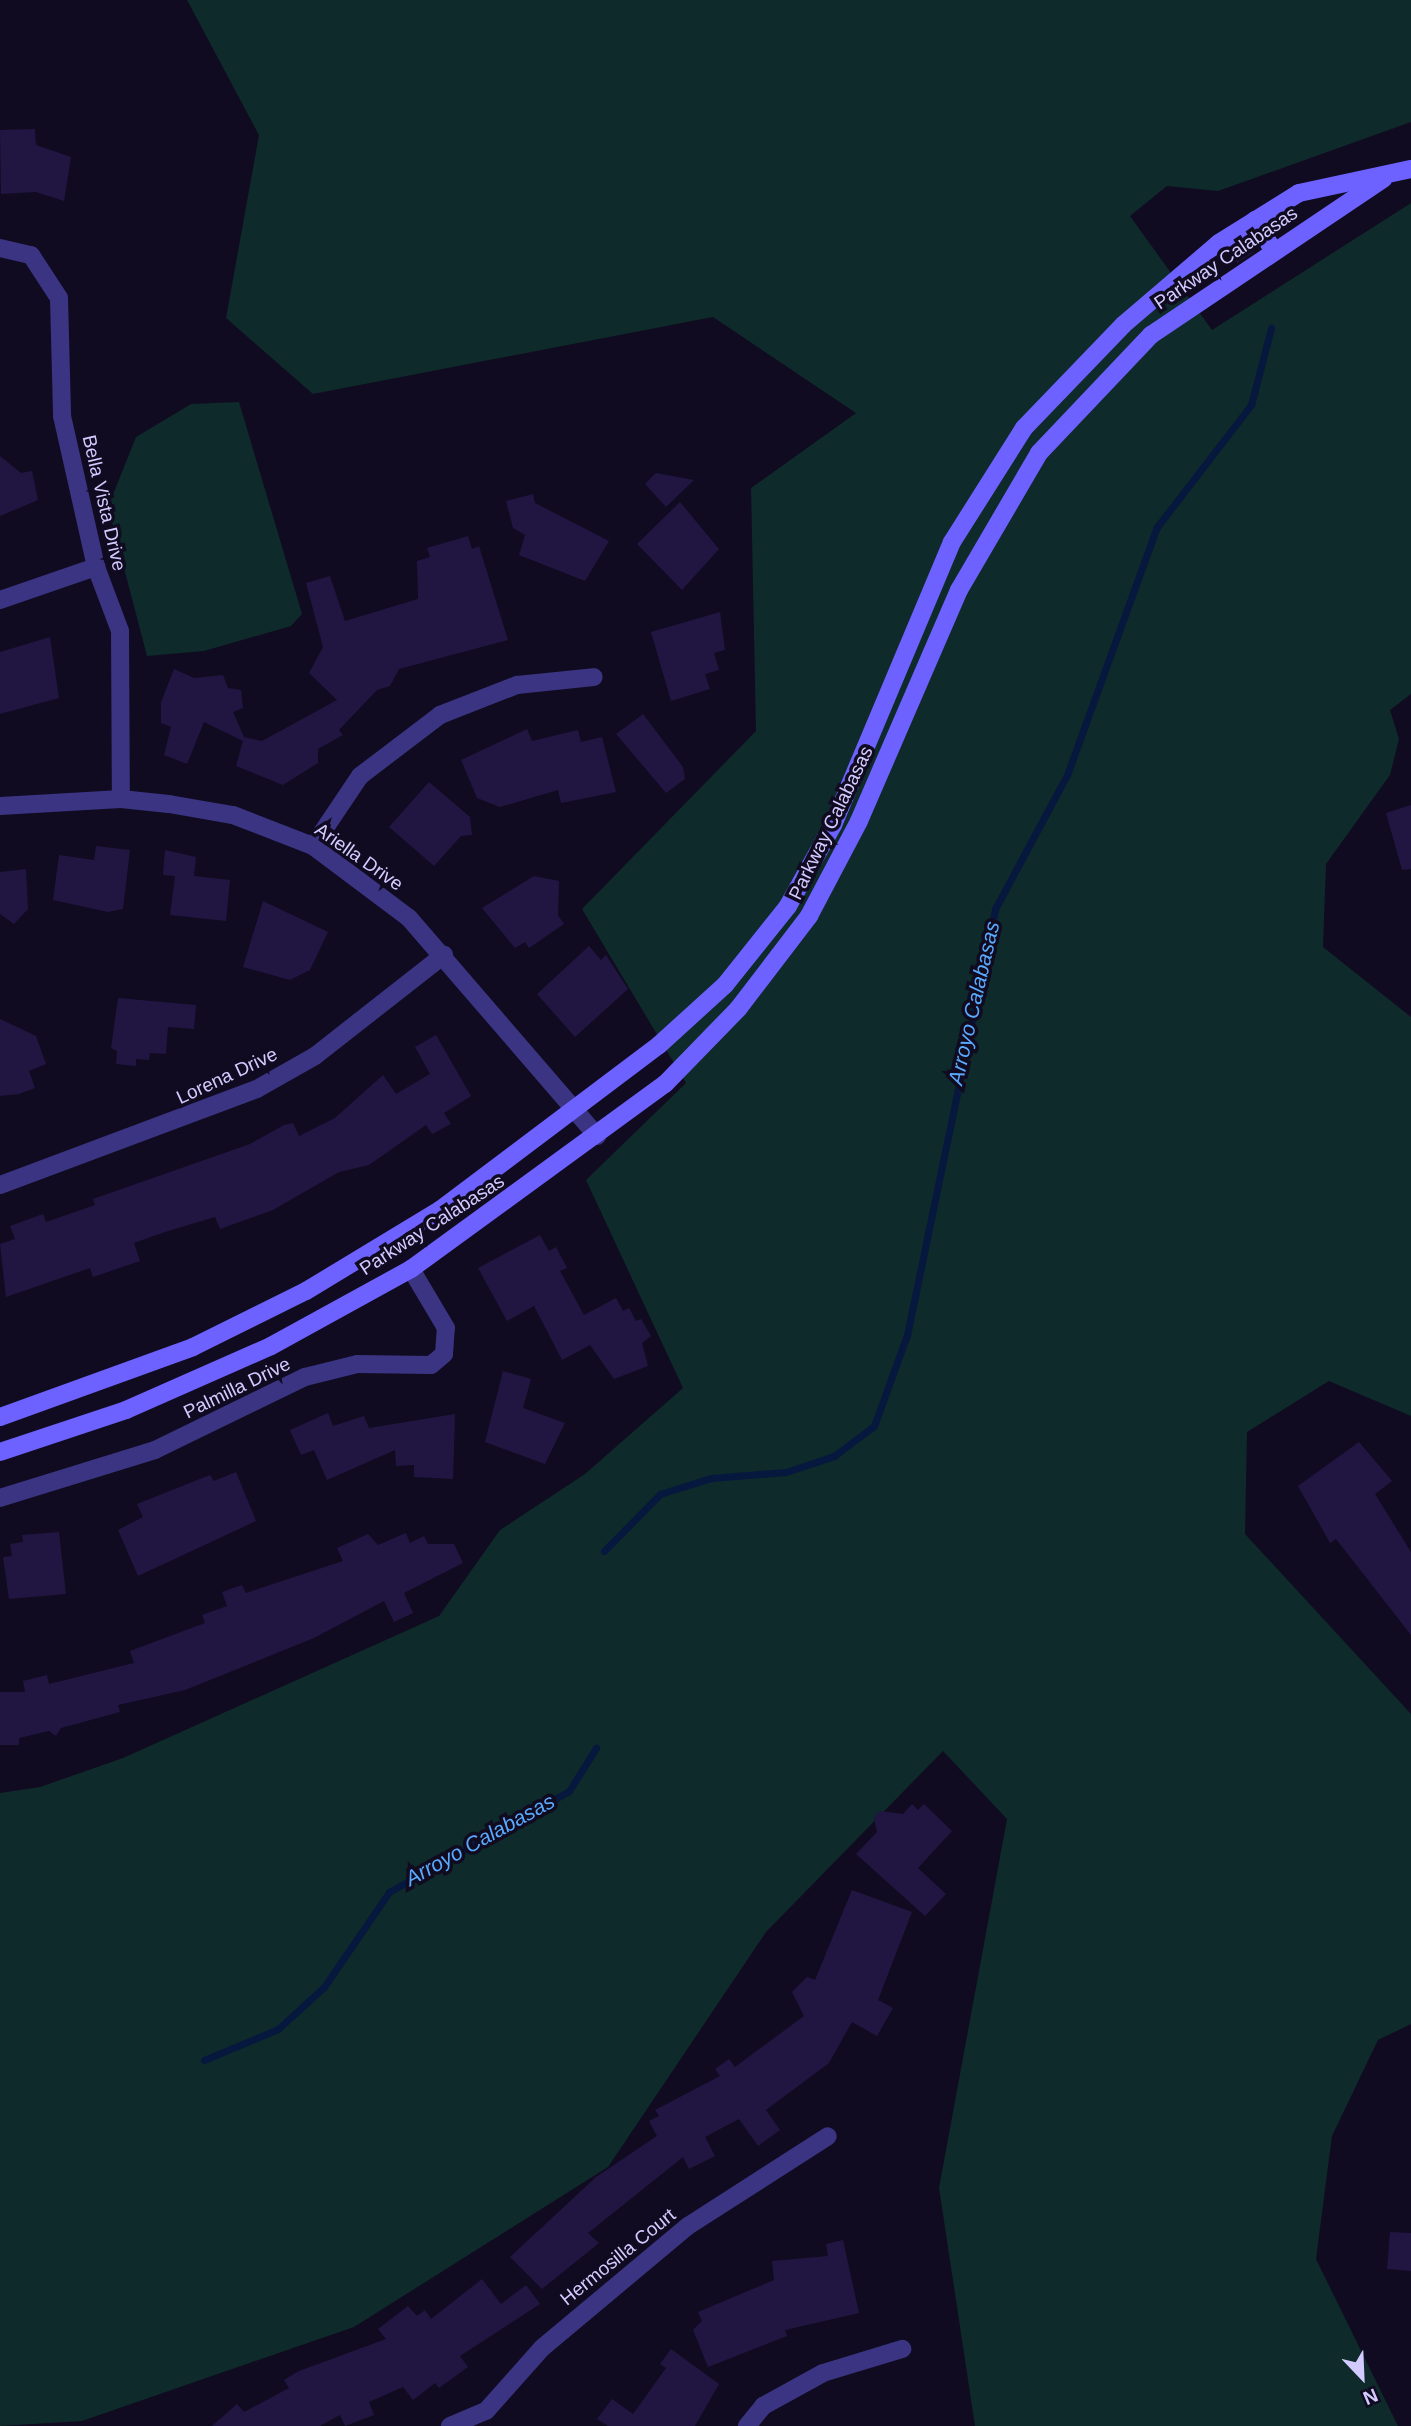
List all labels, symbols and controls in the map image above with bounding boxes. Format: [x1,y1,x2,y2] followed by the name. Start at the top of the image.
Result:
[1150,202,1302,314] street label: Parkway Calabasas
[77,433,131,573] street label: Bella Vista Drive
[784,743,878,903] street label: Parkway Calabasas
[311,818,407,896] street label: Ariella Drive
[943,919,1005,1087] water label: Arroyo Calabasas
[173,1043,281,1109] street label: Lorena Drive
[355,1170,509,1280] street label: Parkway Calabasas
[180,1352,294,1424] street label: Palmilla Drive
[401,1789,559,1891] water label: Arroyo Calabasas
[556,2204,680,2310] street label: Hermosilla Court
[1327,2342,1397,2412] north arrow
[1360,2384,1381,2409] text: N

